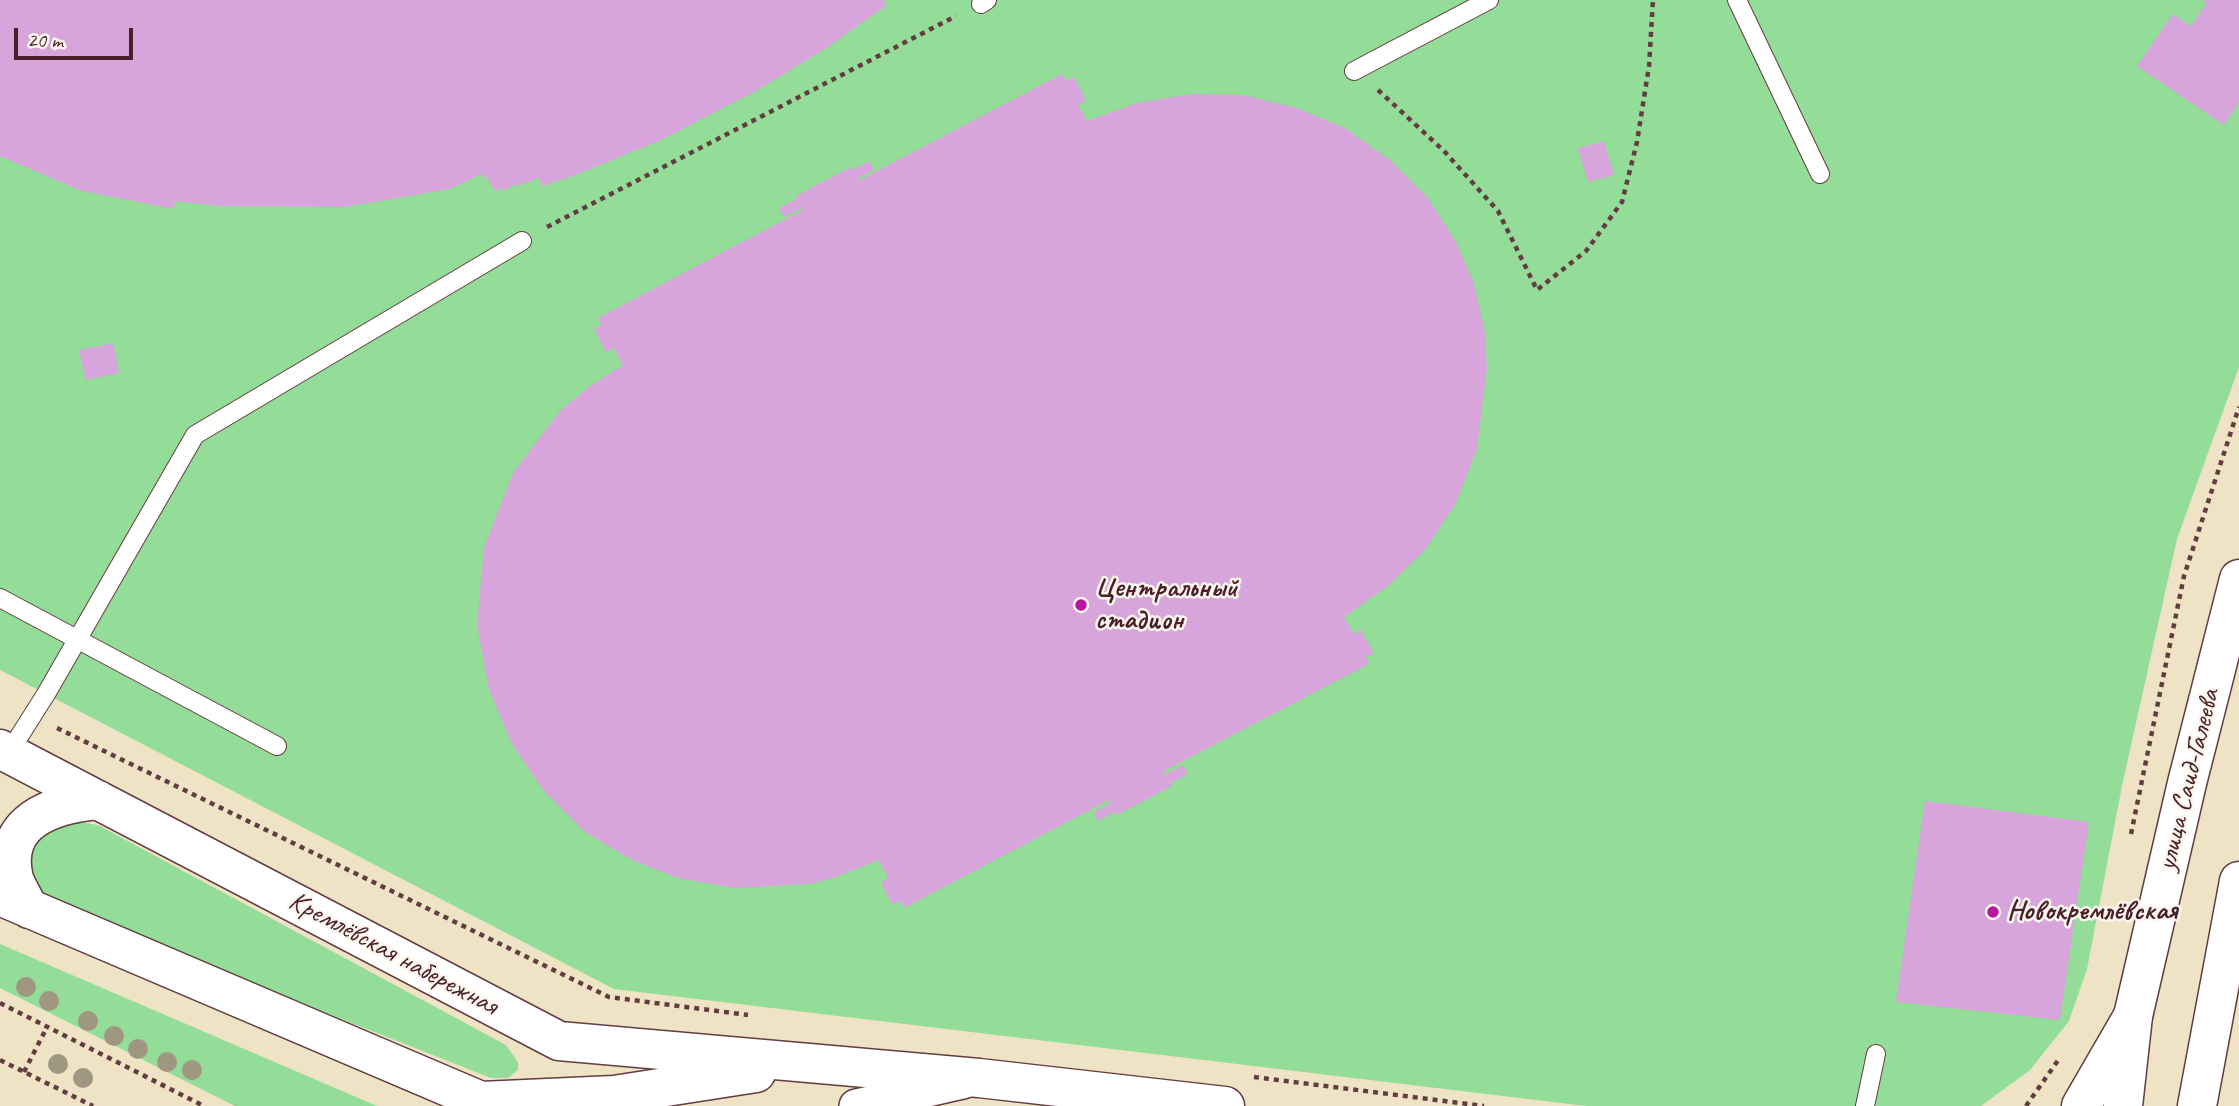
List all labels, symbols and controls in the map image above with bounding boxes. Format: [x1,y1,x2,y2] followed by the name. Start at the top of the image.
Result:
[18,14,136,58] scale bar
[27,27,63,53] text: 20 m
[1095,572,1237,638] place label: Центральный стадион
[1073,597,1089,613] marker: Центральный стадион
[2150,686,2228,874] street label: улица Саид-Галеева
[283,885,503,1023] street label: Кремлёвская набережная
[2007,895,2177,929] place label: Новокремлёвская
[1985,904,2001,920] marker: Новокремлёвская

